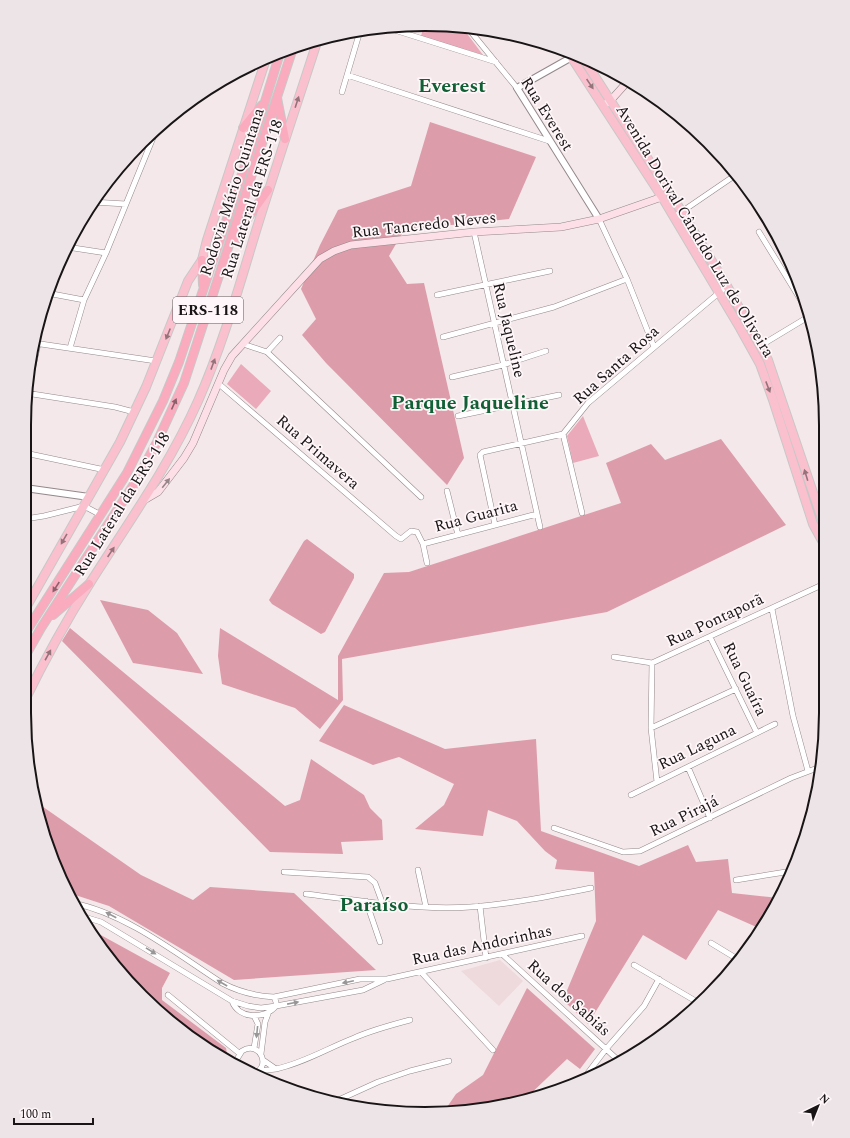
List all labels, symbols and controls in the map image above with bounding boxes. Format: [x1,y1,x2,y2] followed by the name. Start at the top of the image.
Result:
[418,71,486,101] district label: Everest
[515,72,580,156] street label: Rua Everest
[586,79,594,89] one-way arrow
[294,95,300,107] one-way arrow
[610,100,780,362] street label: Avenida Dorival Cândido Luz de Oliveira
[194,105,271,279] street label: Rodovia Mário Quintana
[215,116,289,282] street label: Rua Lateral da ERS-118
[351,205,497,245] street label: Rua Tancredo Neves
[486,280,532,380] street label: Rua Jaqueline
[173,297,243,323] road number: ERS-118
[568,320,665,410] street label: Rua Santa Rosa
[164,328,170,340] one-way arrow
[210,358,216,370] one-way arrow
[766,382,772,394] one-way arrow
[391,388,549,418] district label: Parque Jaqueline
[171,398,177,410] one-way arrow
[271,409,365,495] street label: Rua Primavera
[68,427,176,581] street label: Rua Lateral da ERS-118
[803,469,809,481] one-way arrow
[161,477,170,488] one-way arrow
[432,493,520,539] street label: Rua Guarita
[61,533,68,545] one-way arrow
[107,547,115,557] one-way arrow
[52,581,59,593] one-way arrow
[662,587,768,653] street label: Rua Pontaporã
[717,638,773,720] street label: Rua Guaíra
[45,649,52,661] one-way arrow
[654,718,740,776] street label: Rua Laguna
[646,789,723,843] street label: Rua Pirajá
[340,890,409,920] district label: Paraíso
[106,912,117,919] one-way arrow
[410,918,554,972] street label: Rua das Andorinhas
[145,947,157,954] one-way arrow
[522,954,616,1042] street label: Rua dos Sabiás
[217,979,228,986] one-way arrow
[342,979,354,985] one-way arrow
[287,1000,299,1006] one-way arrow
[254,1026,260,1038] one-way arrow
[798,1086,838,1126] north arrow
[815,1090,834,1108] text: N
[14,1100,93,1126] scale bar
[20,1105,51,1124] text: 100 m

